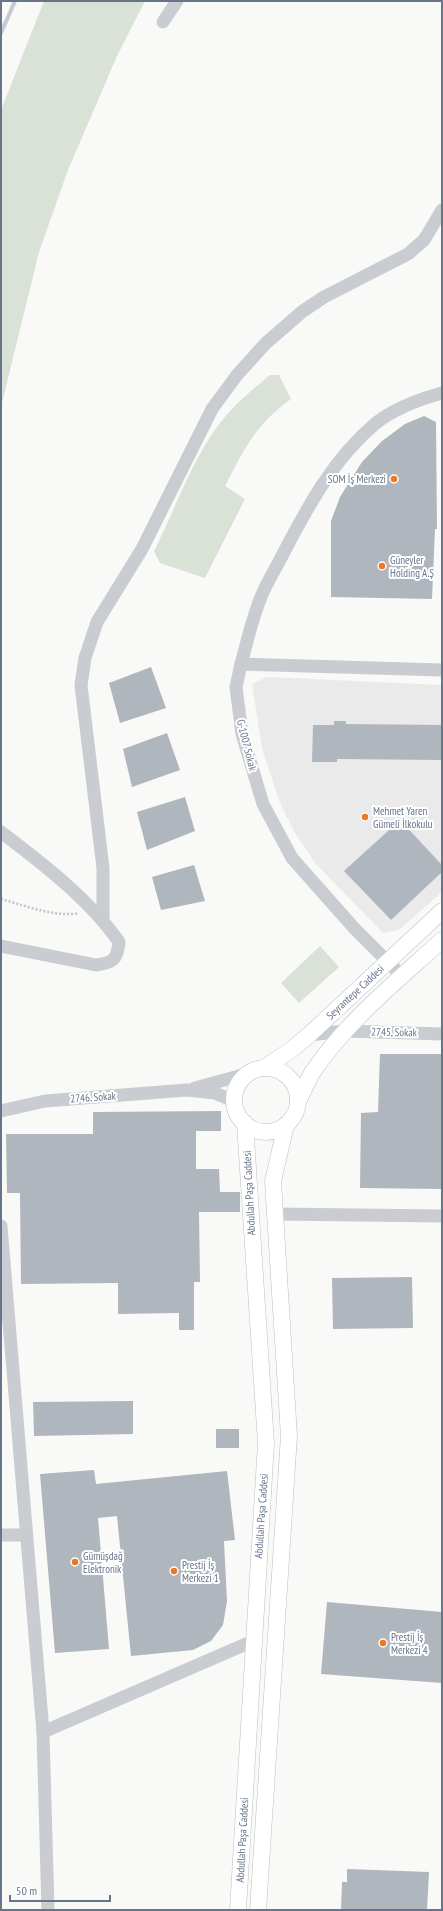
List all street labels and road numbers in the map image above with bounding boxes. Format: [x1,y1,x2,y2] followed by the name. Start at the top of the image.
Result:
[234,718,260,773] street label: G-1007 Sokak
[323,962,387,1022] street label: Seyrantepe Caddesi
[371,1025,418,1039] street label: 2745. Sokak
[70,1088,117,1106] street label: 2746. Sokak
[240,1150,258,1236] street label: Abdullah Paşa Caddesi
[251,1473,271,1559] street label: Abdullah Paşa Caddesi
[233,1797,251,1883] street label: Abdullah Paşa Caddesi

